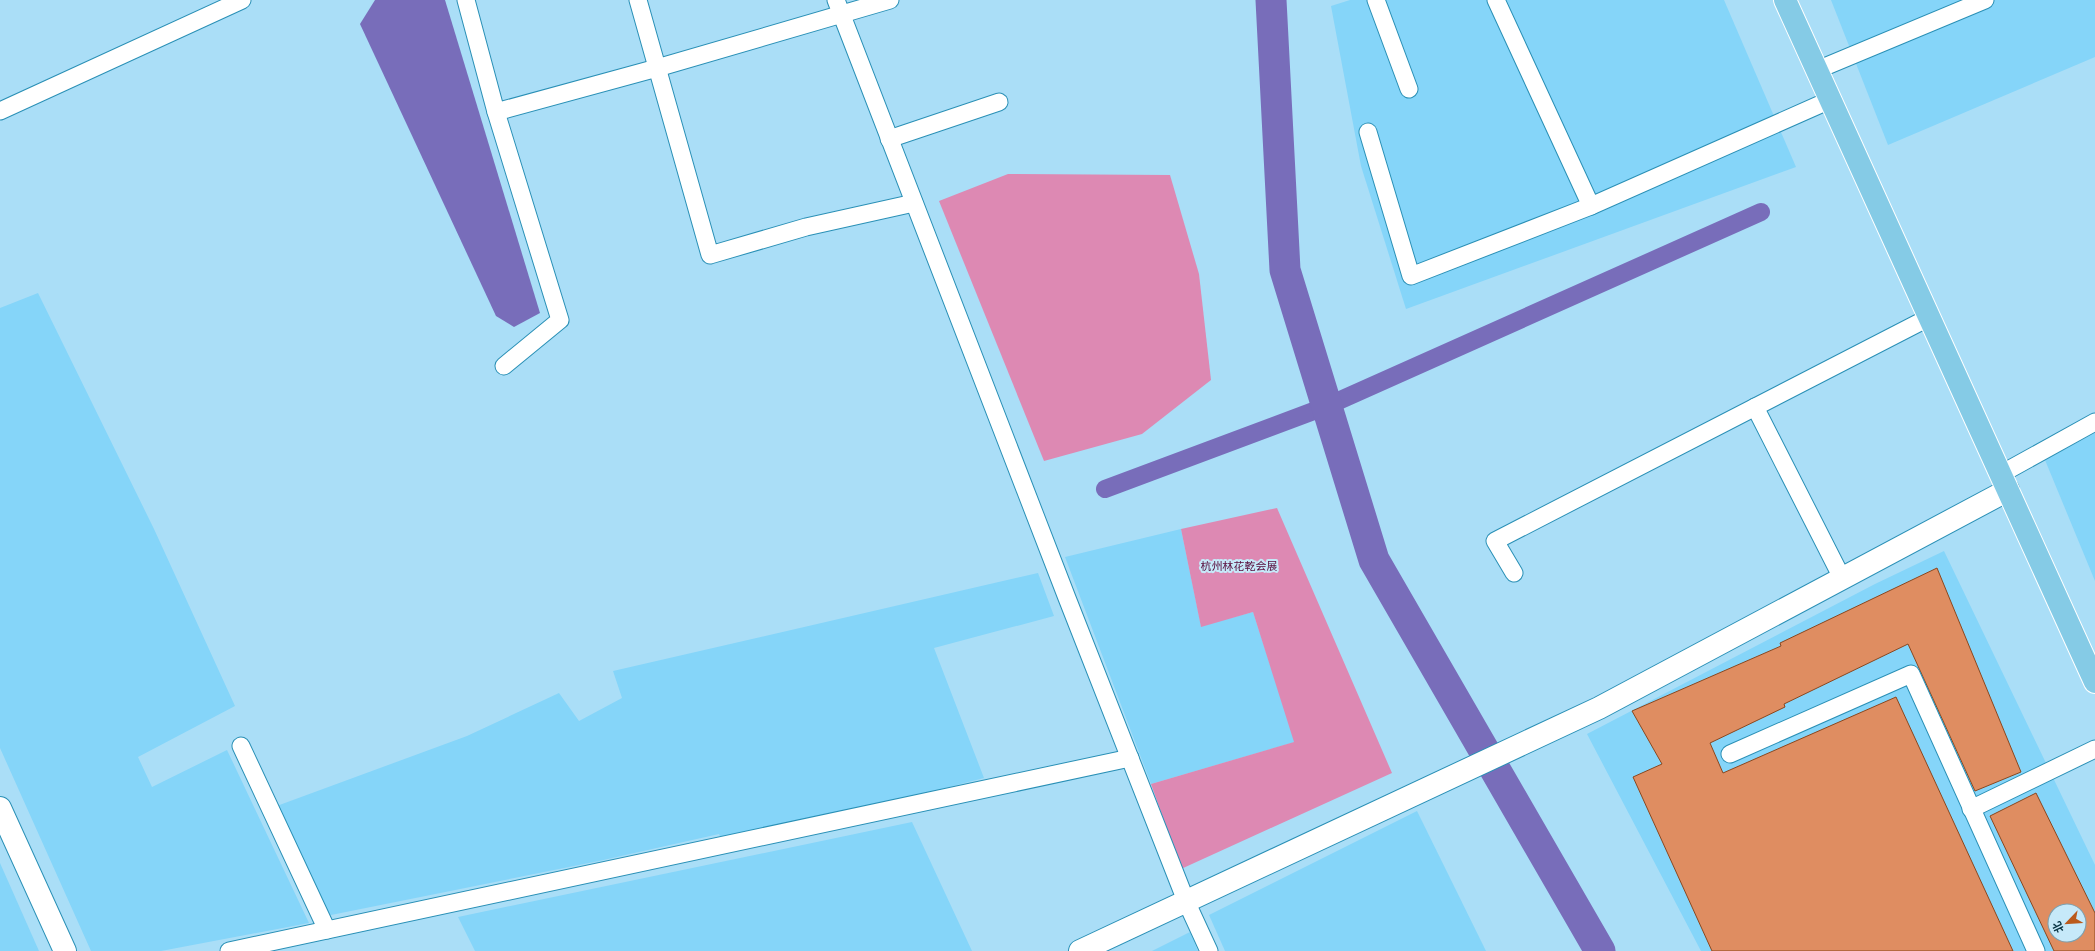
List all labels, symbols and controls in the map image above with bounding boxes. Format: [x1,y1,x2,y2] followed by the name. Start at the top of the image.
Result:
[1201,560,1278,573] park label: 杭州林花乾会展
[2047,903,2087,943] north arrow
[2050,919,2067,935] text: 北

